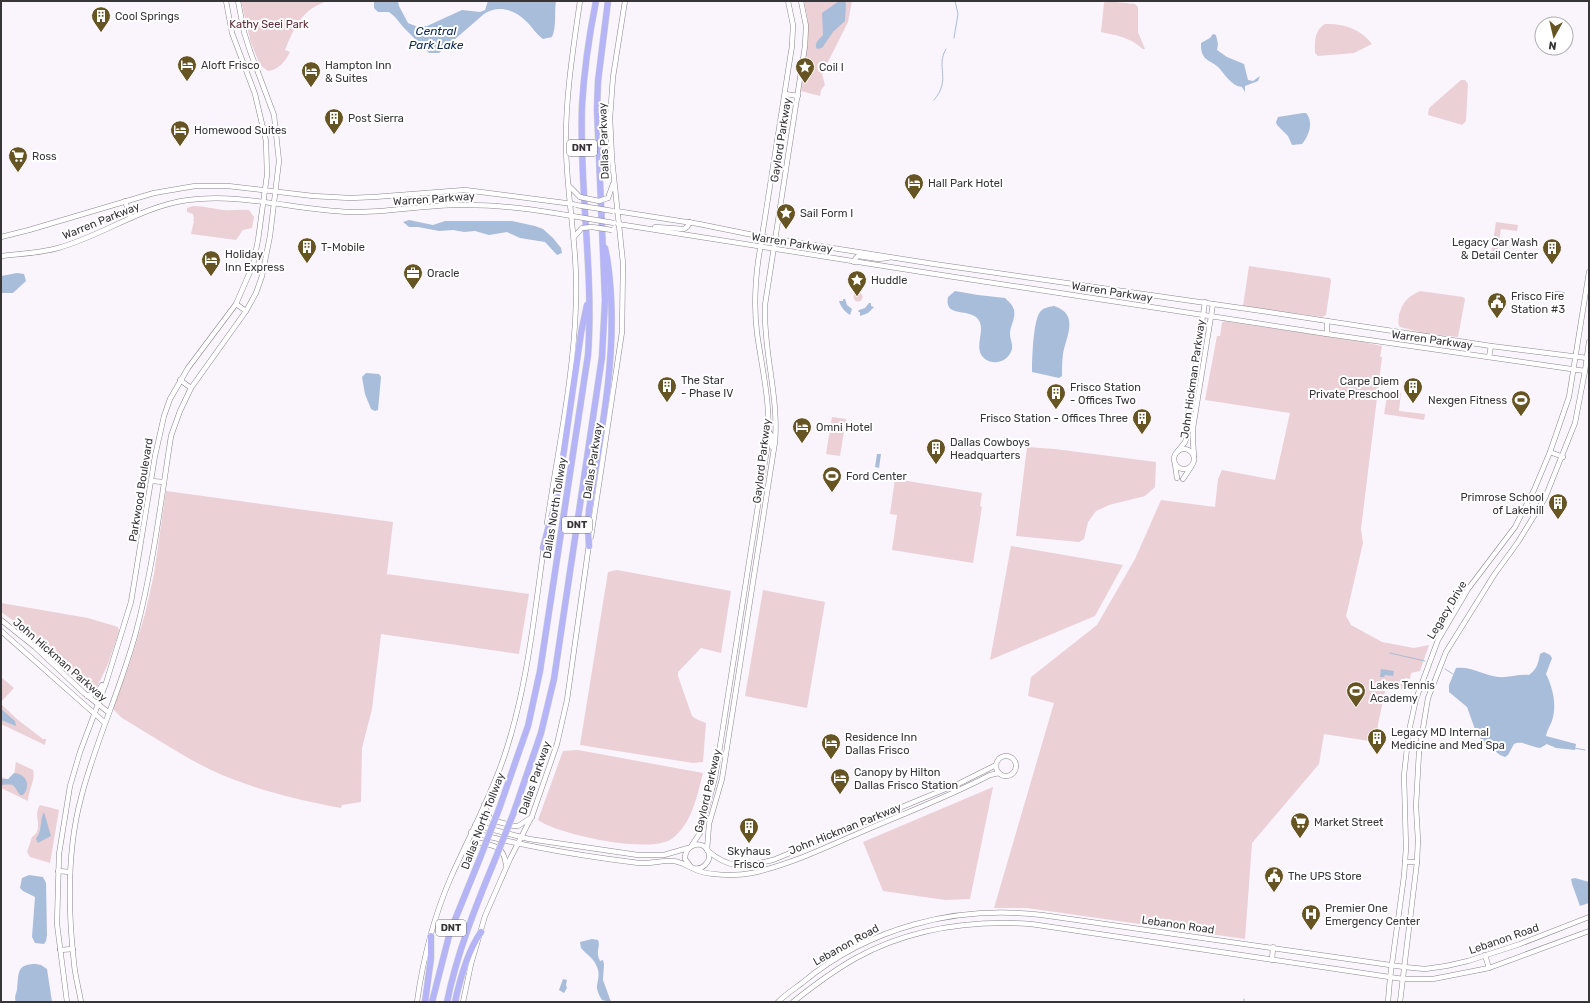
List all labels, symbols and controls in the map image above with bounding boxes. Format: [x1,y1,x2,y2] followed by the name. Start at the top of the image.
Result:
[90,5,112,33] building icon: Cool Springs
[115,10,180,23] place label: Cool Springs
[1534,16,1574,56] north arrow
[229,18,309,31] park label: Kathy Seei Park
[409,24,464,52] water label: Central Park Lake
[1548,38,1558,52] text: N
[176,54,198,82] hotel icon: Aloft Frisco
[794,56,816,84] place icon: Coil I
[201,59,260,72] place label: Aloft Frisco
[325,59,392,85] place label: Hampton Inn & Suites
[300,60,322,88] hotel icon: Hampton Inn & Suites
[819,61,844,74] place label: Coil I
[768,97,794,183] street label: Gaylord Parkway
[596,102,612,180] street label: Dallas Parkway
[323,107,345,135] building icon: Post Sierra
[348,112,404,125] place label: Post Sierra
[169,119,191,147] hotel icon: Homewood Suites
[194,124,287,137] place label: Homewood Suites
[567,140,597,156] road number: DNT
[7,145,29,173] supermarket icon: Ross
[32,150,57,163] place label: Ross
[903,172,925,200] hotel icon: Hall Park Hotel
[928,177,1003,190] place label: Hall Park Hotel
[393,190,475,208] street label: Warren Parkway
[61,200,141,242] street label: Warren Parkway
[775,202,797,230] place icon: Sail Form I
[800,207,853,220] place label: Sail Form I
[750,230,834,256] street label: Warren Parkway
[296,236,318,264] building icon: T-Mobile
[1452,236,1539,262] place label: Legacy Car Wash & Detail Center
[1541,237,1563,265] building icon: Legacy Car Wash & Detail Center
[321,241,365,254] place label: T-Mobile
[225,248,285,274] place label: Holiday Inn Express
[200,249,222,277] hotel icon: Holiday Inn Express
[402,262,424,290] office icon: Oracle
[427,267,460,280] place label: Oracle
[846,269,868,297] place icon: Huddle
[871,274,907,287] place label: Huddle
[1070,279,1154,305] street label: Warren Parkway
[1511,290,1565,316] place label: Frisco Fire Station #3
[1486,291,1508,319] public building icon: Frisco Fire Station #3
[1178,318,1208,440] street label: John Hickman Parkway
[1391,328,1473,352] street label: Warren Parkway
[681,374,734,400] place label: The Star - Phase IV
[656,375,678,403] building icon: The Star - Phase IV
[1309,375,1399,401] place label: Carpe Diem Private Preschool
[1402,376,1424,404] building icon: Carpe Diem Private Preschool
[1070,381,1141,407] place label: Frisco Station - Offices Two
[1045,382,1067,410] building icon: Frisco Station - Offices Two
[1510,389,1532,417] sports icon: Nexgen Fitness
[1428,394,1507,407] place label: Nexgen Fitness
[1131,407,1153,435] building icon: Frisco Station - Offices Three
[980,412,1128,425] place label: Frisco Station - Offices Three
[791,416,813,444] hotel icon: Omni Hotel
[750,418,774,504] street label: Gaylord Parkway
[816,421,873,434] place label: Omni Hotel
[581,422,605,500] street label: Dallas Parkway
[950,436,1030,462] place label: Dallas Cowboys Headquarters
[126,437,156,543] street label: Parkwood Boulevard
[925,437,947,465] building icon: Dallas Cowboys Headquarters
[541,456,569,560] street label: Dallas North Tollway
[821,465,843,493] sports icon: Ford Center
[846,470,907,483] place label: Ford Center
[1461,491,1544,517] place label: Primrose School of Lakehill
[1547,492,1569,520] building icon: Primrose School of Lakehill
[562,517,592,533] road number: DNT
[1425,578,1469,642] street label: Legacy Drive
[10,616,110,704] street label: John Hickman Parkway
[1370,679,1435,705] place label: Lakes Tennis Academy
[1345,680,1367,708] sports icon: Lakes Tennis Academy
[1391,726,1505,752] place label: Legacy MD Internal Medicine and Med Spa
[1366,727,1388,755] building icon: Legacy MD Internal Medicine and Med Spa
[845,731,917,757] place label: Residence Inn Dallas Frisco
[820,732,842,760] hotel icon: Residence Inn Dallas Frisco
[516,740,554,816] street label: Dallas Parkway
[692,748,724,834] street label: Gaylord Parkway
[854,766,958,792] place label: Canopy by Hilton Dallas Frisco Station
[829,767,851,795] hotel icon: Canopy by Hilton Dallas Frisco Station
[459,771,507,871] street label: Dallas North Tollway
[787,800,903,858] street label: John Hickman Parkway
[1289,811,1311,839] supermarket icon: Market Street
[738,816,760,844] building icon: Skyhaus Frisco
[1314,816,1384,829] place label: Market Street
[727,845,771,871] place label: Skyhaus Frisco
[1263,865,1285,893] public building icon: The UPS Store
[1288,870,1362,883] place label: The UPS Store
[1325,902,1421,928] place label: Premier One Emergency Center
[1300,903,1322,931] hospital icon: Premier One Emergency Center
[1141,913,1215,937] street label: Lebanon Road
[436,920,466,936] road number: DNT
[1467,921,1541,957] street label: Lebanon Road
[811,922,881,968] street label: Lebanon Road

